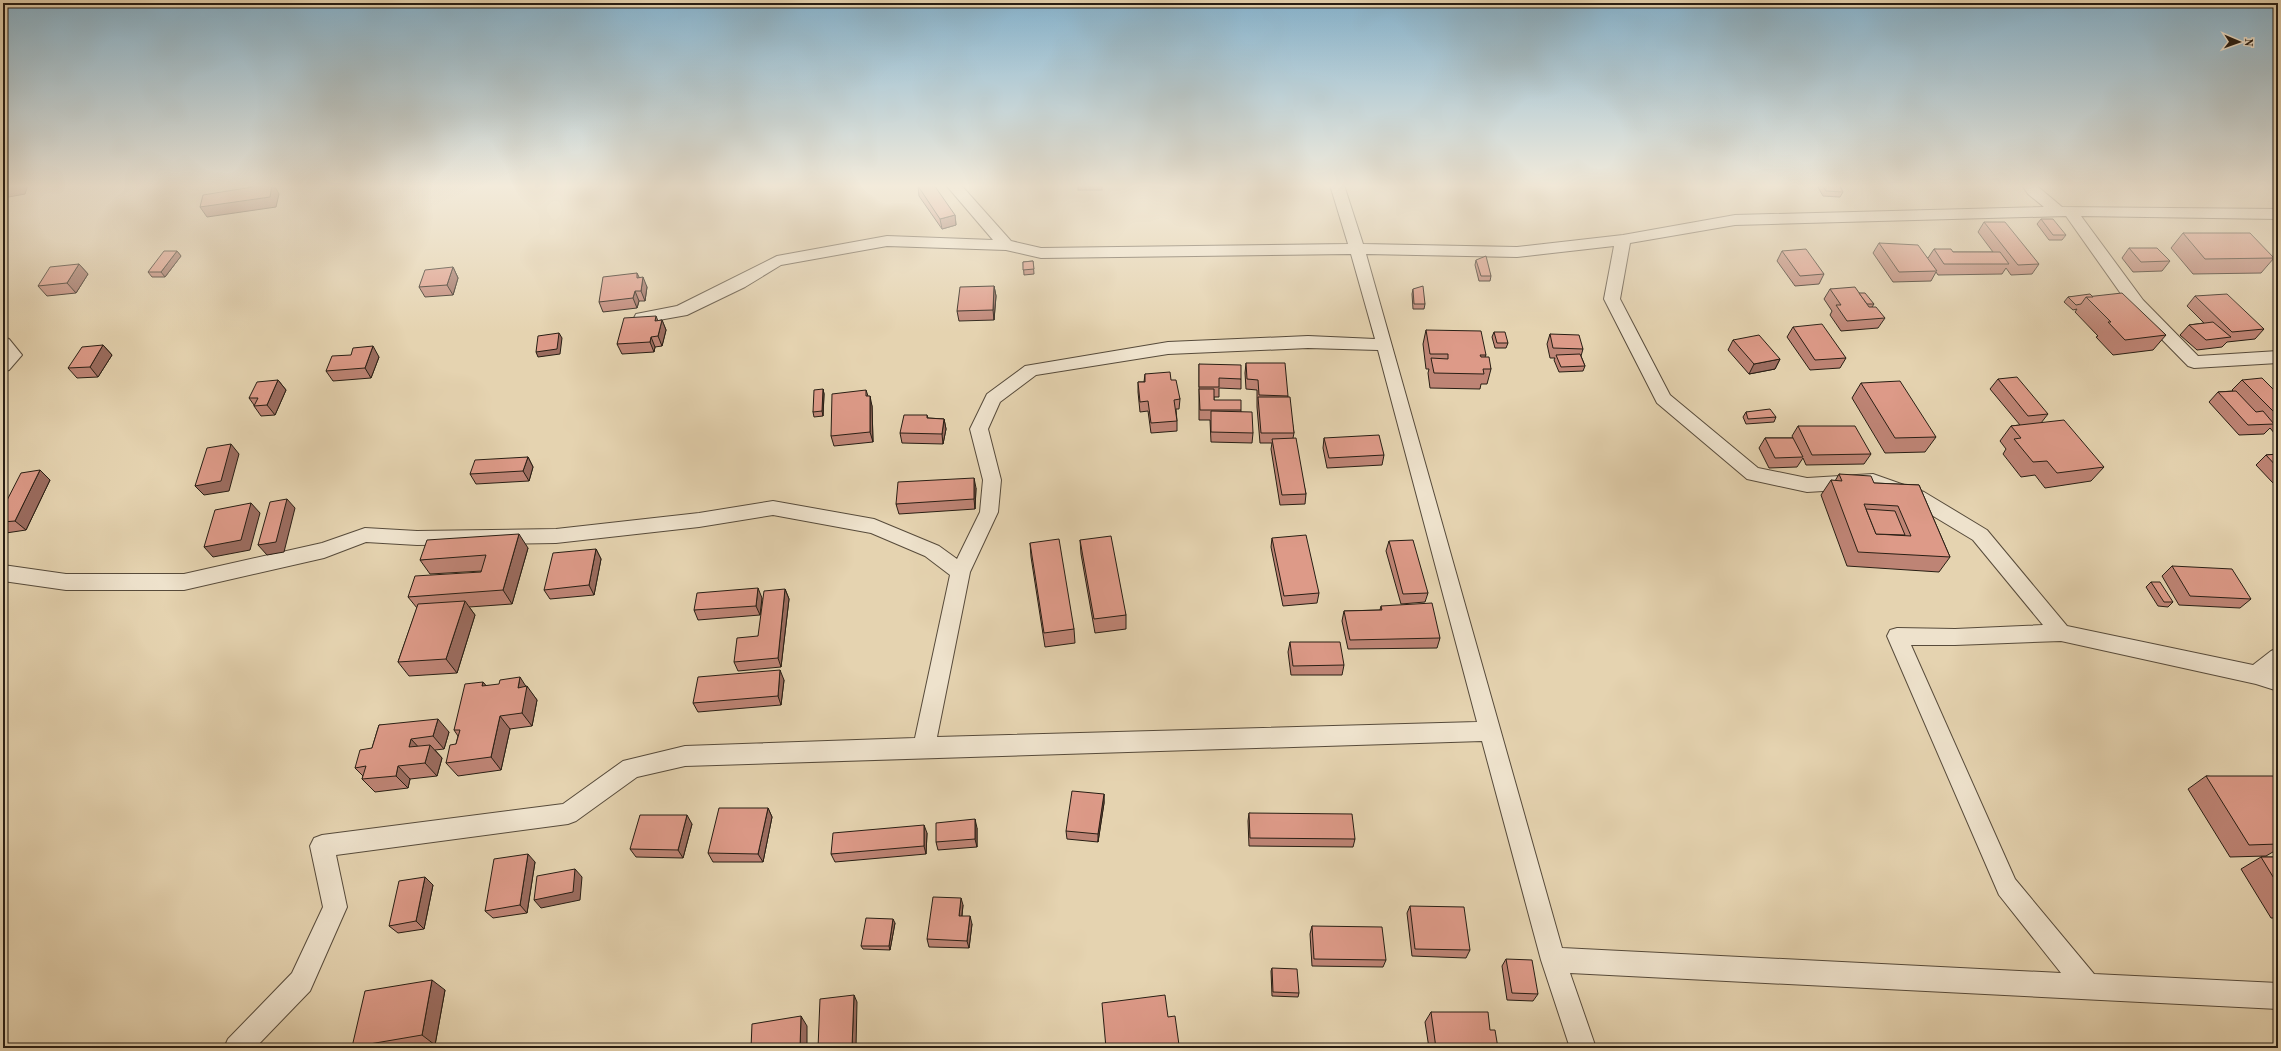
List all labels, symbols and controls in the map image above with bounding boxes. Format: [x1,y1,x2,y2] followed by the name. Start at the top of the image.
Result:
[2219,22,2259,62] north arrow
[2242,38,2253,47] text: N

